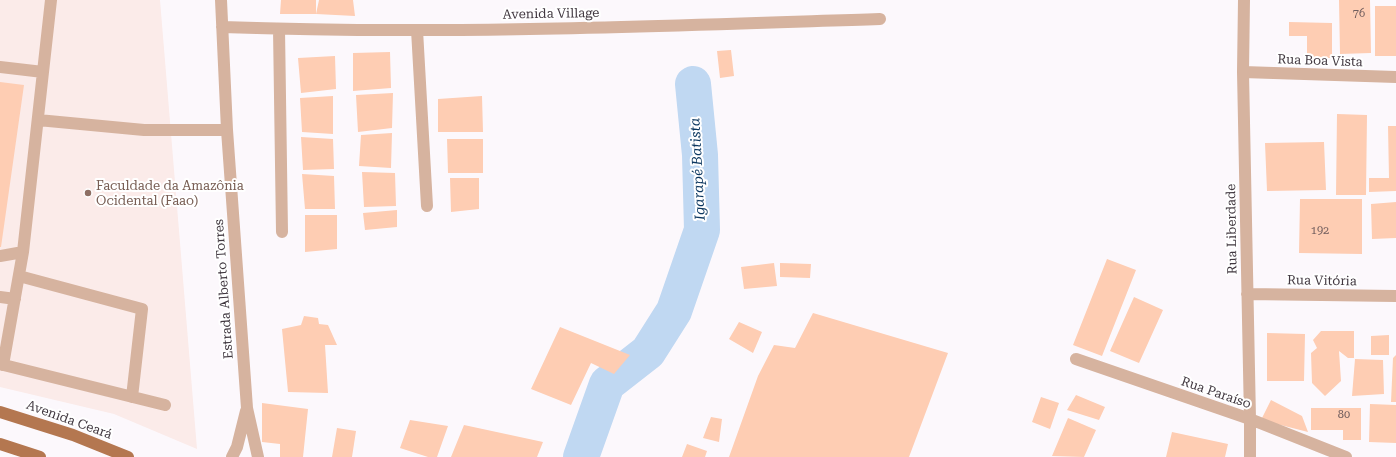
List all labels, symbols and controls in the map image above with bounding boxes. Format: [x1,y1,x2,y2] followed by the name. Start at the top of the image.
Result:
[502,5,600,23] street label: Avenida Village
[1353,7,1365,21] house number: 76
[1277,52,1363,70] street label: Rua Boa Vista
[687,117,709,221] water label: Igarapé Batista
[96,178,244,209] place label: Faculdade da Amazônia Ocidental (Faao)
[1223,183,1241,275] street label: Rua Liberdade
[83,188,93,198] marker: Faculdade da Amazônia Ocidental (Faao)
[211,218,237,360] street label: Estrada Alberto Torres
[1311,224,1329,238] house number: 192
[1287,273,1357,289] street label: Rua Vitória
[1179,374,1253,412] street label: Rua Paraíso
[24,397,114,443] street label: Avenida Ceará
[1338,408,1350,422] house number: 80

